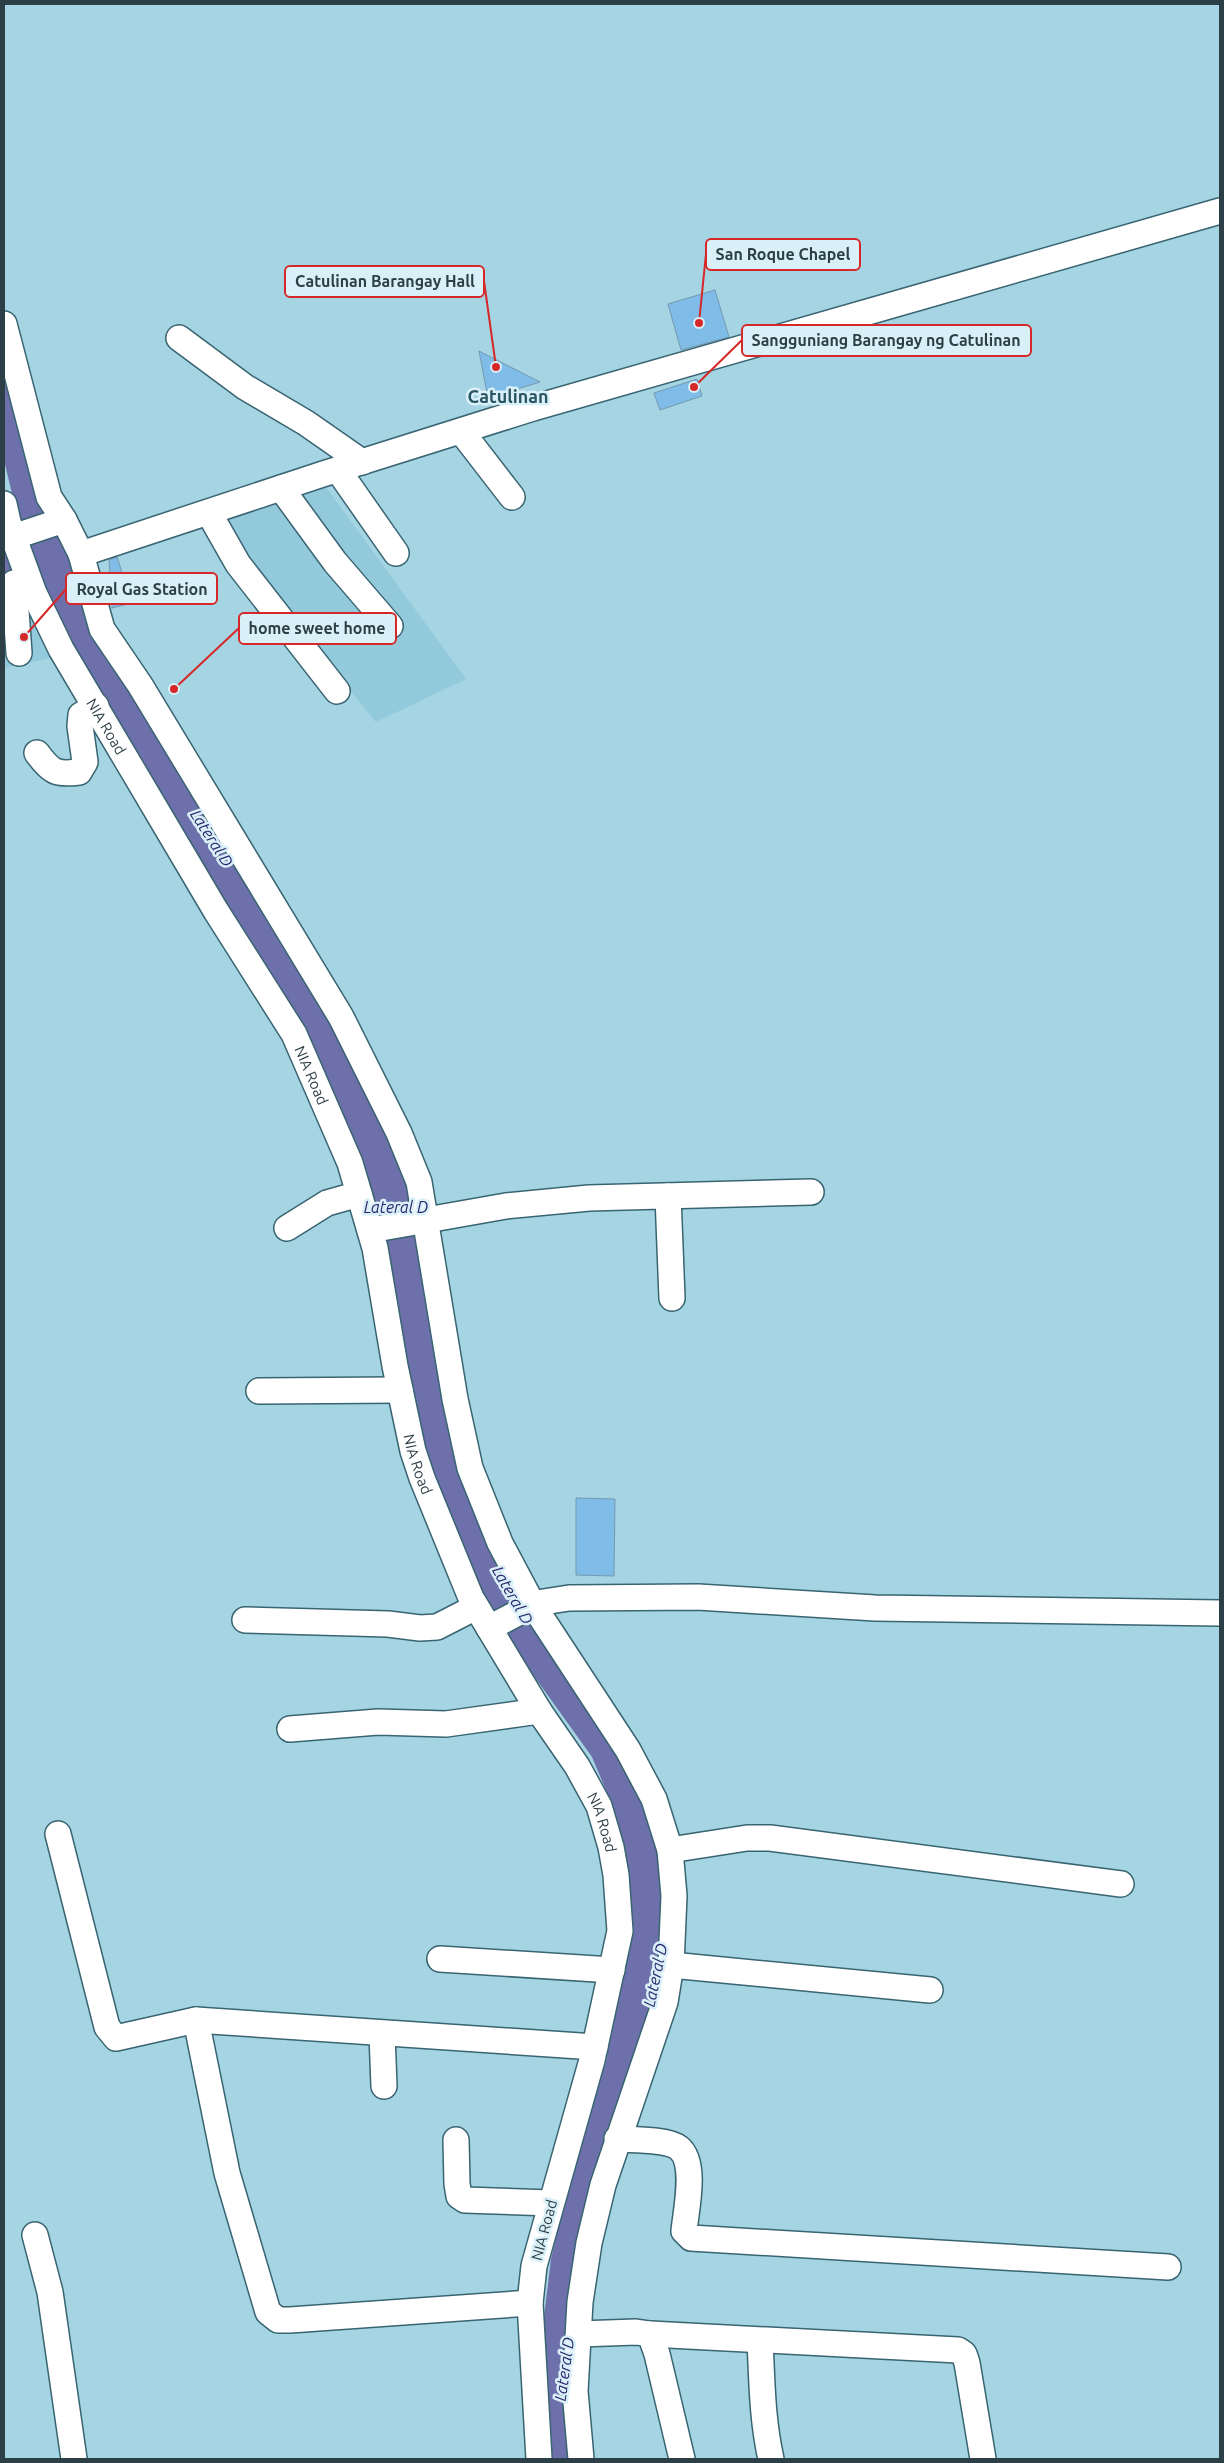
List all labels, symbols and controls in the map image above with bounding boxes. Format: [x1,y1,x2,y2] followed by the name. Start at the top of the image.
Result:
[706,239,860,270] callout: San Roque Chapel
[716,245,851,263] text: San Roque Chapel
[285,266,484,297] callout: Catulinan Barangay Hall
[295,272,475,290] text: Catulinan Barangay Hall
[742,325,1031,356] callout: Sangguniang Barangay ng Catulinan
[751,331,1021,349] text: Sangguniang Barangay ng Catulinan
[468,386,549,406] district label: Catulinan
[66,573,217,604] callout: Royal Gas Station
[76,580,208,598] text: Royal Gas Station
[239,613,396,644] callout: home sweet home
[249,619,385,637] text: home sweet home
[84,695,130,757] street label: NIA Road
[187,806,237,870] water label: Lateral D
[292,1043,332,1107] street label: NIA Road
[364,1198,428,1216] water label: Lateral D
[401,1432,436,1497] street label: NIA Road
[489,1563,537,1627] water label: Lateral D
[584,1789,620,1853] street label: NIA Road
[640,1942,670,2008] water label: Lateral D
[528,2198,560,2262] street label: NIA Road
[551,2336,577,2402] water label: Lateral D

